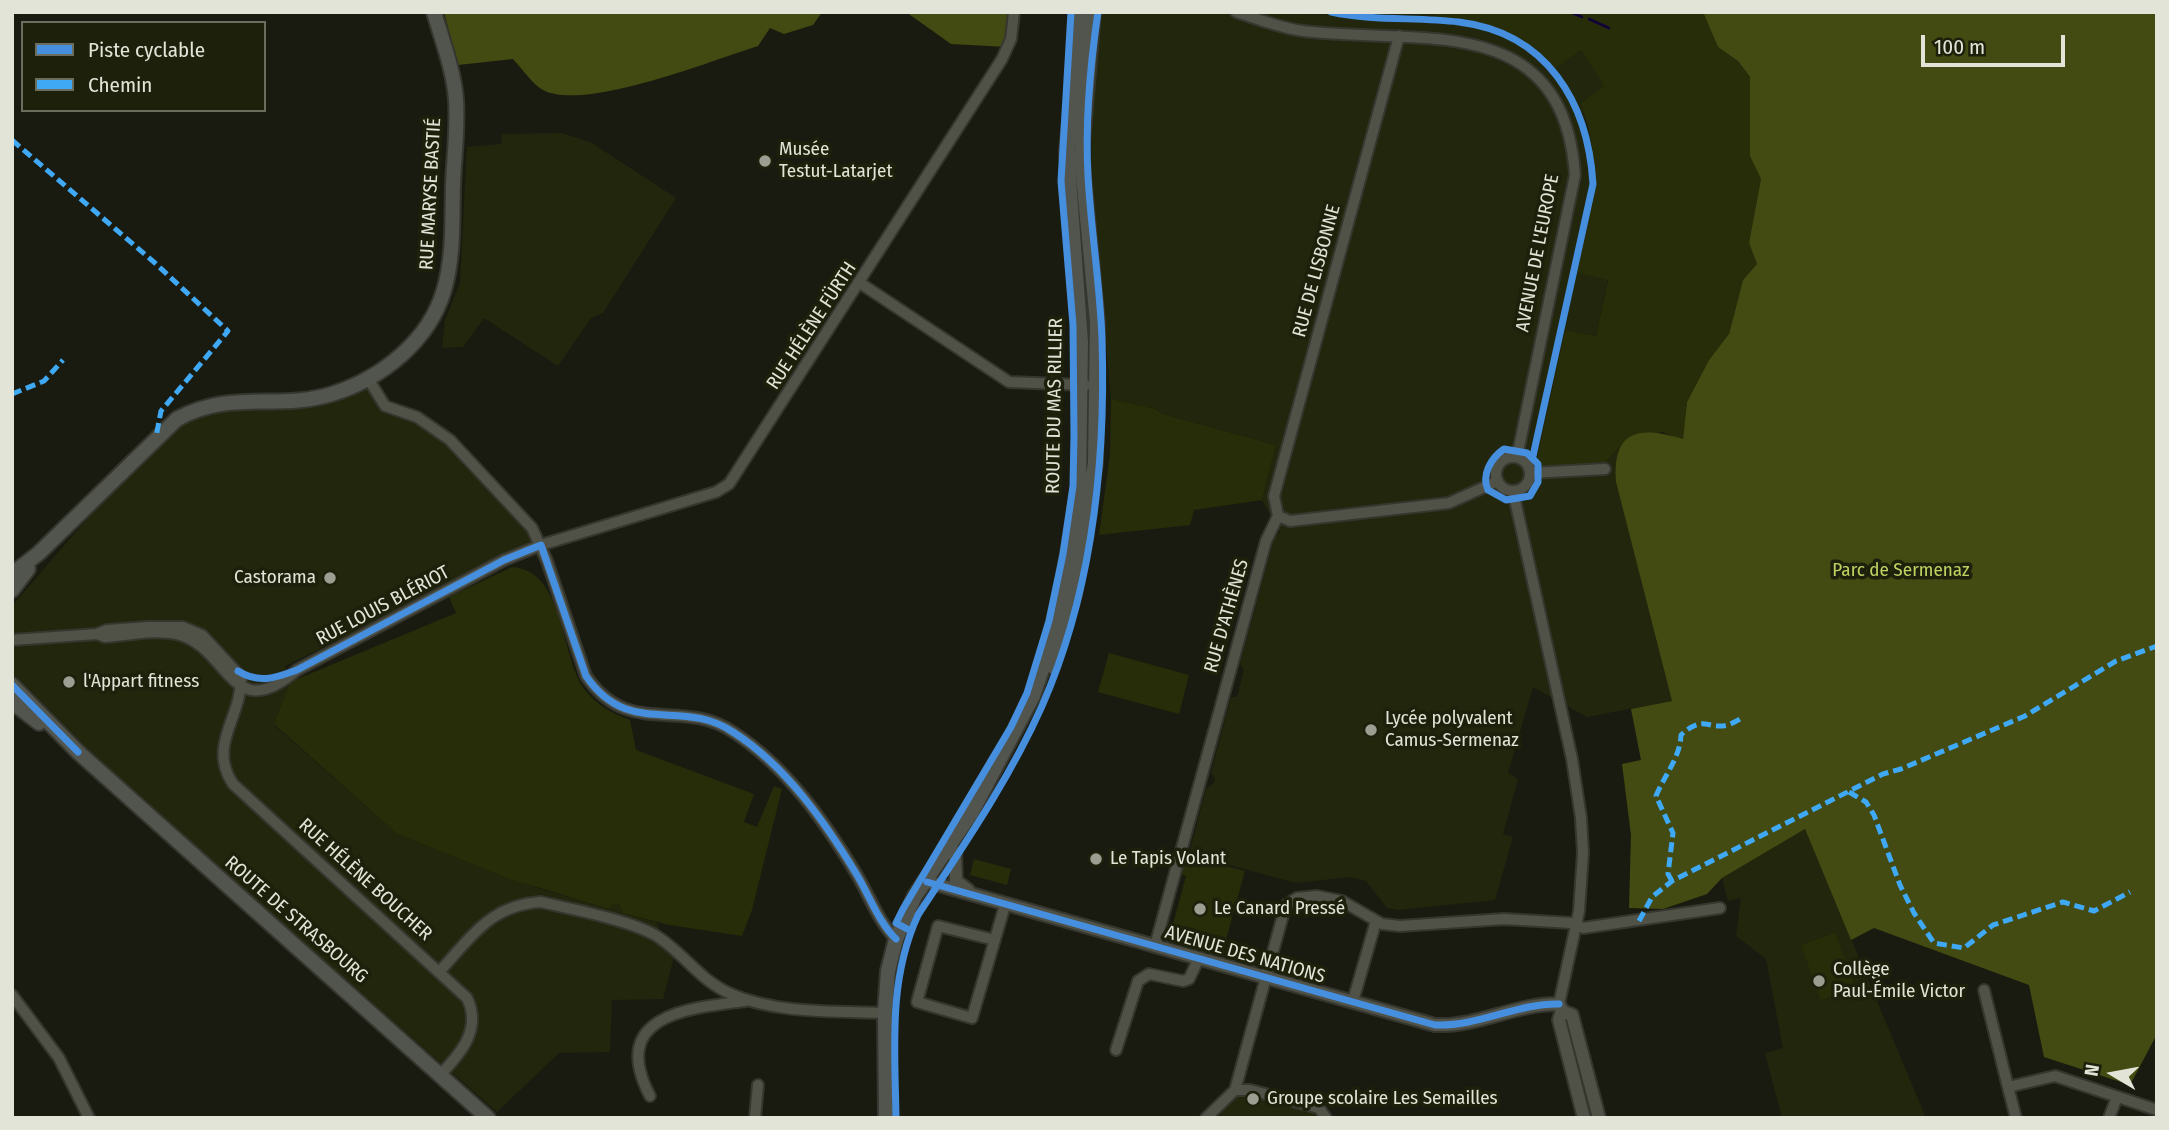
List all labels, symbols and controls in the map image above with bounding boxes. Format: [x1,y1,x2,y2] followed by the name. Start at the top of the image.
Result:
[21,21,266,112] legend
[1924,21,2068,65] scale bar
[1934,34,1985,60] text: 100 m
[88,37,205,63] text: Piste cyclable
[88,72,152,98] text: Chemin
[416,118,446,270] street label: RUE MARYSE BASTIÉ
[779,139,893,183] place label: Musée Testut-Latarjet
[757,153,773,169] marker: Musée Testut-Latarjet
[1512,172,1564,334] street label: AVENUE DE L'EUROPE
[1288,202,1346,340] street label: RUE DE LISBONNE
[762,258,862,394] street label: RUE HÉLÈNE FÜRTH
[1042,318,1068,494] street label: ROUTE DU MAS RILLIER
[1200,557,1254,675] street label: RUE D'ATHÈNES
[1832,560,1970,582] park label: Parc de Sermenaz
[313,561,453,651] street label: RUE LOUIS BLÉRIOT
[234,567,316,589] place label: Castorama
[322,570,338,586] marker: Castorama
[83,671,199,693] place label: l'Appart fitness
[61,674,77,690] marker: l'Appart fitness
[1385,708,1519,752] place label: Lycée polyvalent Camus-Sermenaz
[1363,722,1379,738] marker: Lycée polyvalent Camus-Sermenaz
[294,814,436,946] street label: RUE HÉLÈNE BOUCHER
[1110,848,1226,870] place label: Le Tapis Volant
[1088,851,1104,867] marker: Le Tapis Volant
[220,852,372,988] street label: ROUTE DE STRASBOURG
[1214,898,1345,920] place label: Le Canard Pressé
[1192,901,1208,917] marker: Le Canard Pressé
[1162,921,1328,989] street label: AVENUE DES NATIONS
[1833,959,1965,1003] place label: Collège Paul-Émile Victor
[1811,973,1827,989] marker: Collège Paul-Émile Victor
[2078,1039,2148,1109] north arrow
[2080,1063,2104,1078] text: N
[1267,1088,1498,1110] place label: Groupe scolaire Les Semailles
[1245,1091,1261,1107] marker: Groupe scolaire Les Semailles

